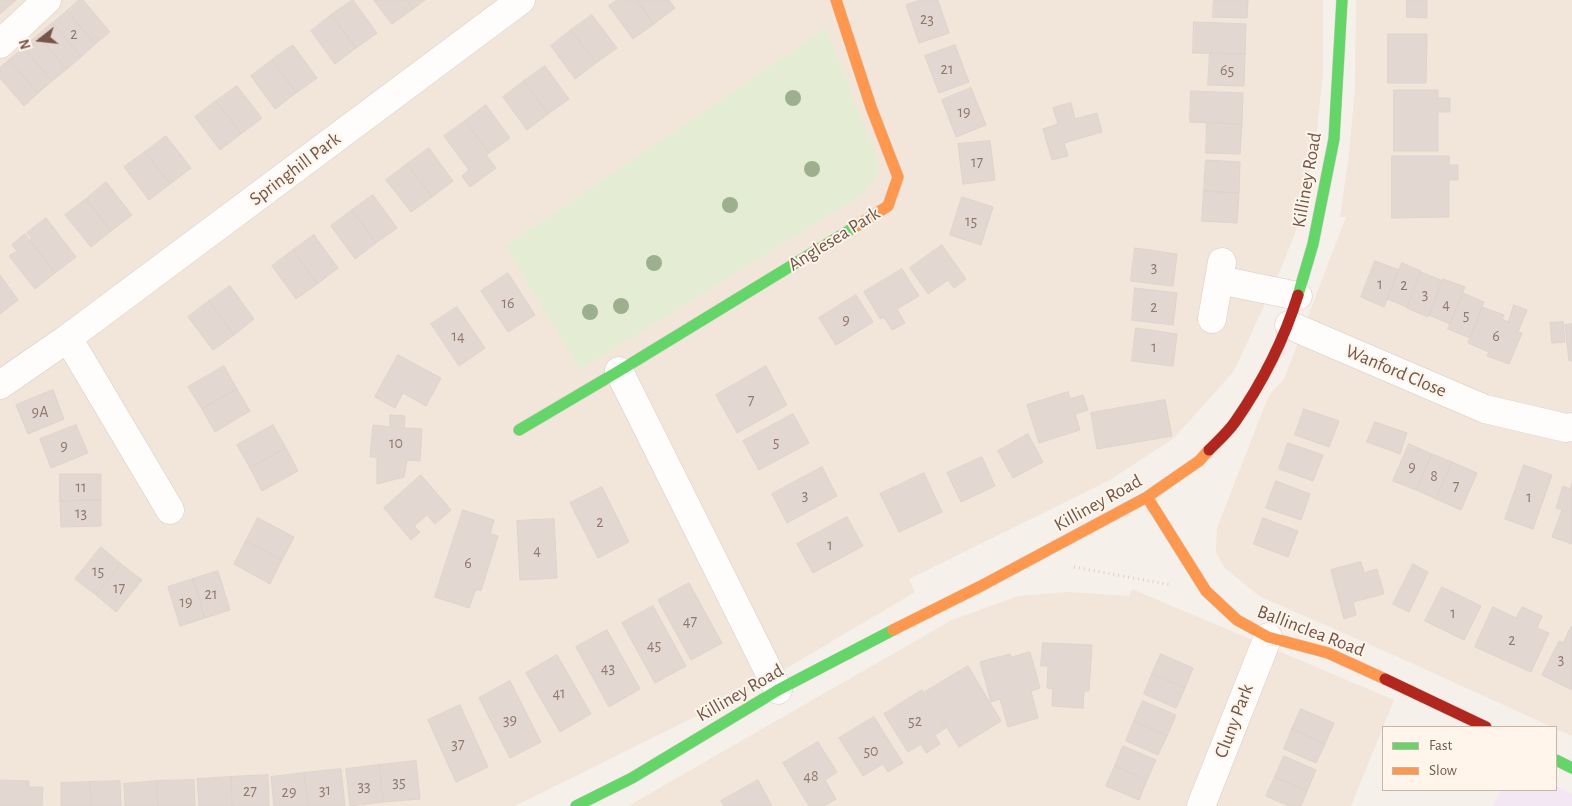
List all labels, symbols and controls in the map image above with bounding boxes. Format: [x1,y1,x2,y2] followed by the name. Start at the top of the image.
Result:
[920,9,934,29] house number: 23
[15,15,65,65] north arrow
[70,24,78,44] house number: 2
[18,38,34,51] text: N
[941,59,953,79] house number: 21
[1220,60,1234,80] house number: 65
[957,102,971,122] house number: 19
[245,127,345,211] street label: Springhill Park
[1287,130,1327,230] street label: Killiney Road
[971,152,983,172] house number: 17
[784,202,884,276] street label: Anglesea Park
[965,211,977,231] house number: 15
[1151,257,1157,277] house number: 3
[1377,274,1383,294] house number: 1
[1400,275,1408,295] house number: 2
[1422,284,1428,304] house number: 3
[501,293,515,313] house number: 16
[1442,294,1450,314] house number: 4
[1150,297,1158,317] house number: 2
[1463,305,1469,325] house number: 5
[842,310,850,330] house number: 9
[451,326,465,346] house number: 14
[1492,326,1500,346] house number: 6
[1151,337,1157,357] house number: 1
[1342,340,1450,402] street label: Wanford Close
[748,390,754,410] house number: 7
[32,402,48,422] house number: 9A
[773,432,779,452] house number: 5
[389,433,403,453] house number: 10
[60,436,68,456] house number: 9
[1408,457,1416,477] house number: 9
[1430,466,1438,486] house number: 8
[1050,470,1146,536] street label: Killiney Road
[1453,476,1459,496] house number: 7
[75,477,87,497] house number: 11
[802,485,808,505] house number: 3
[1526,487,1532,507] house number: 1
[75,503,87,523] house number: 13
[596,512,604,532] house number: 2
[827,535,833,555] house number: 1
[533,540,541,560] house number: 4
[464,553,472,573] house number: 6
[92,561,104,581] house number: 15
[113,578,125,598] house number: 17
[205,584,217,604] house number: 21
[179,592,193,612] house number: 19
[1254,600,1368,662] street label: Ballinclea Road
[1450,603,1456,623] house number: 1
[683,611,697,631] house number: 47
[1508,630,1516,650] house number: 2
[647,635,661,655] house number: 45
[1558,649,1564,669] house number: 3
[601,658,615,678] house number: 43
[692,659,788,727] street label: Killiney Road
[1209,681,1259,761] street label: Cluny Park
[552,683,566,703] house number: 41
[503,710,517,730] house number: 39
[908,711,922,731] house number: 52
[1382,726,1557,791] legend
[451,734,465,754] house number: 37
[1429,738,1452,753] text: Fast
[863,741,879,761] house number: 50
[1429,763,1457,778] text: Slow
[803,766,819,786] house number: 48
[392,772,406,792] house number: 35
[357,776,371,796] house number: 33
[319,780,331,800] house number: 31
[243,781,257,801] house number: 27
[282,782,296,802] house number: 29

